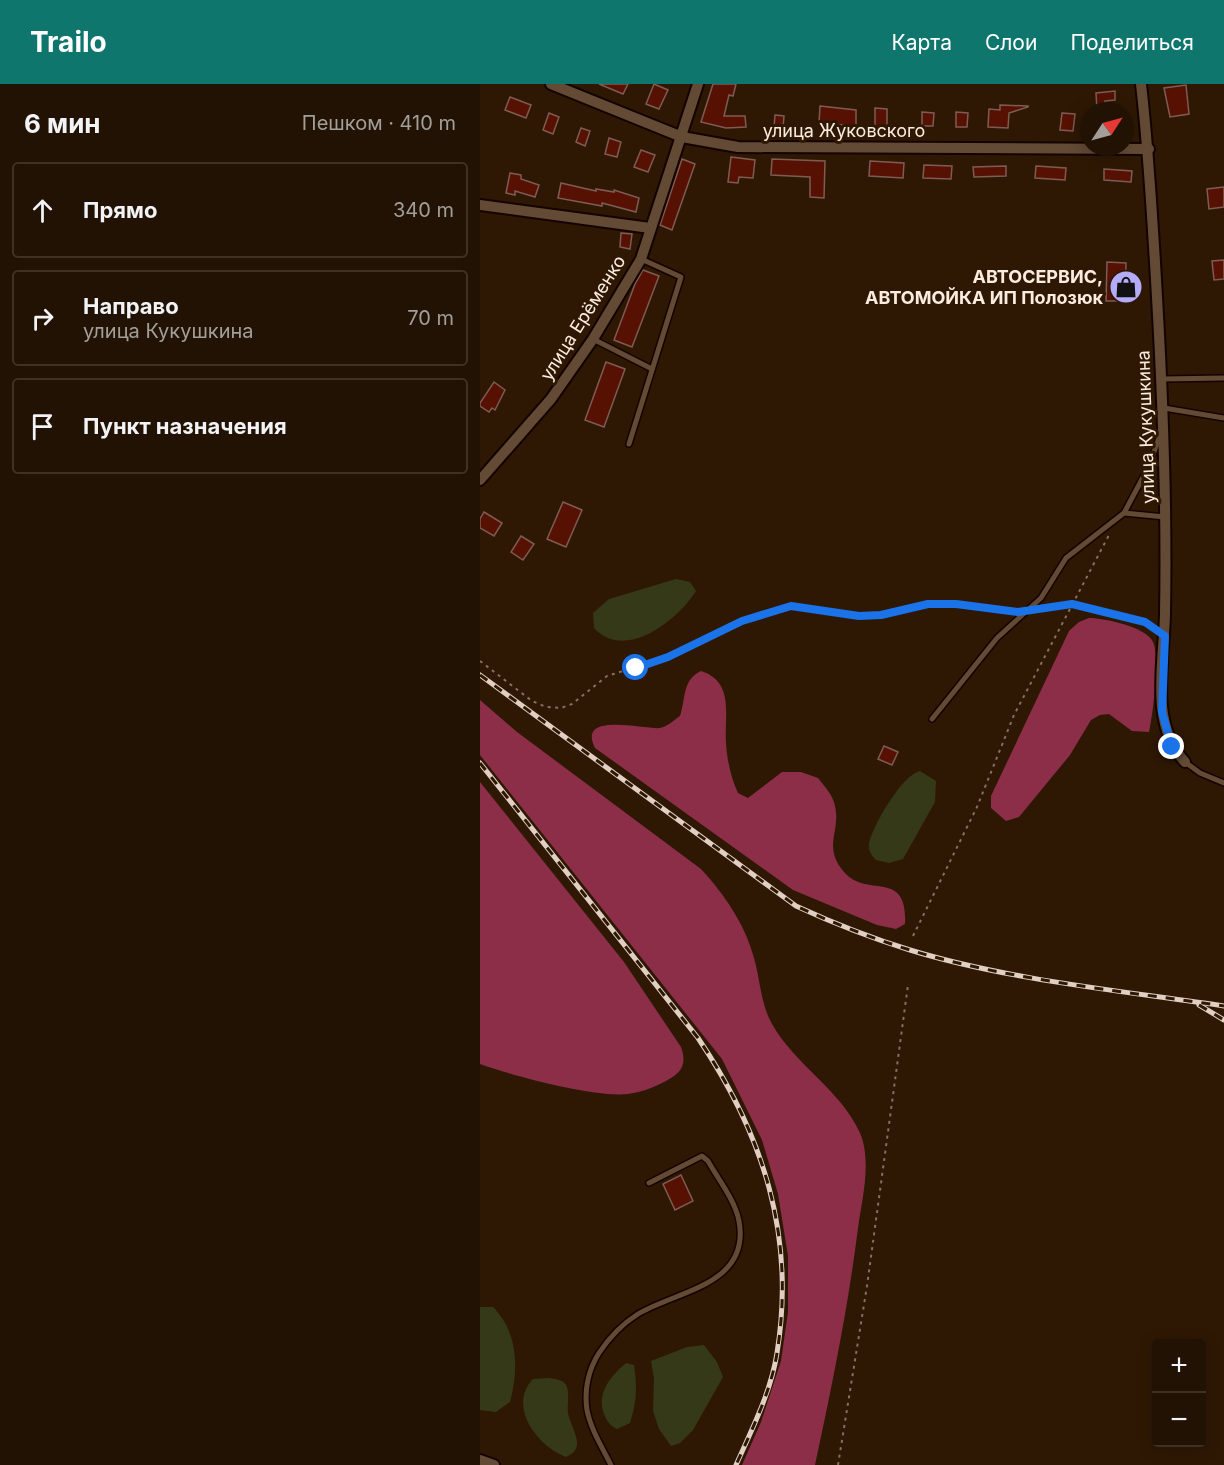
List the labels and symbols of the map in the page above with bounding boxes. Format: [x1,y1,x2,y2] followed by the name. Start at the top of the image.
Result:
[1080,102,1134,156] north arrow
[763,120,925,141] street label: улица Жуковского
[536,251,630,384] street label: улица Ерёменко
[865,266,1104,308] place label: АВТОСЕРВИС, АВТОМОЙКА ИП Полозюк
[1108,269,1144,305] shop icon: АВТОСЕРВИС, АВТОМОЙКА ИП Полозюк
[1132,350,1159,504] street label: улица Кукушкина
[622,654,648,680] route start
[1158,733,1184,759] route end

